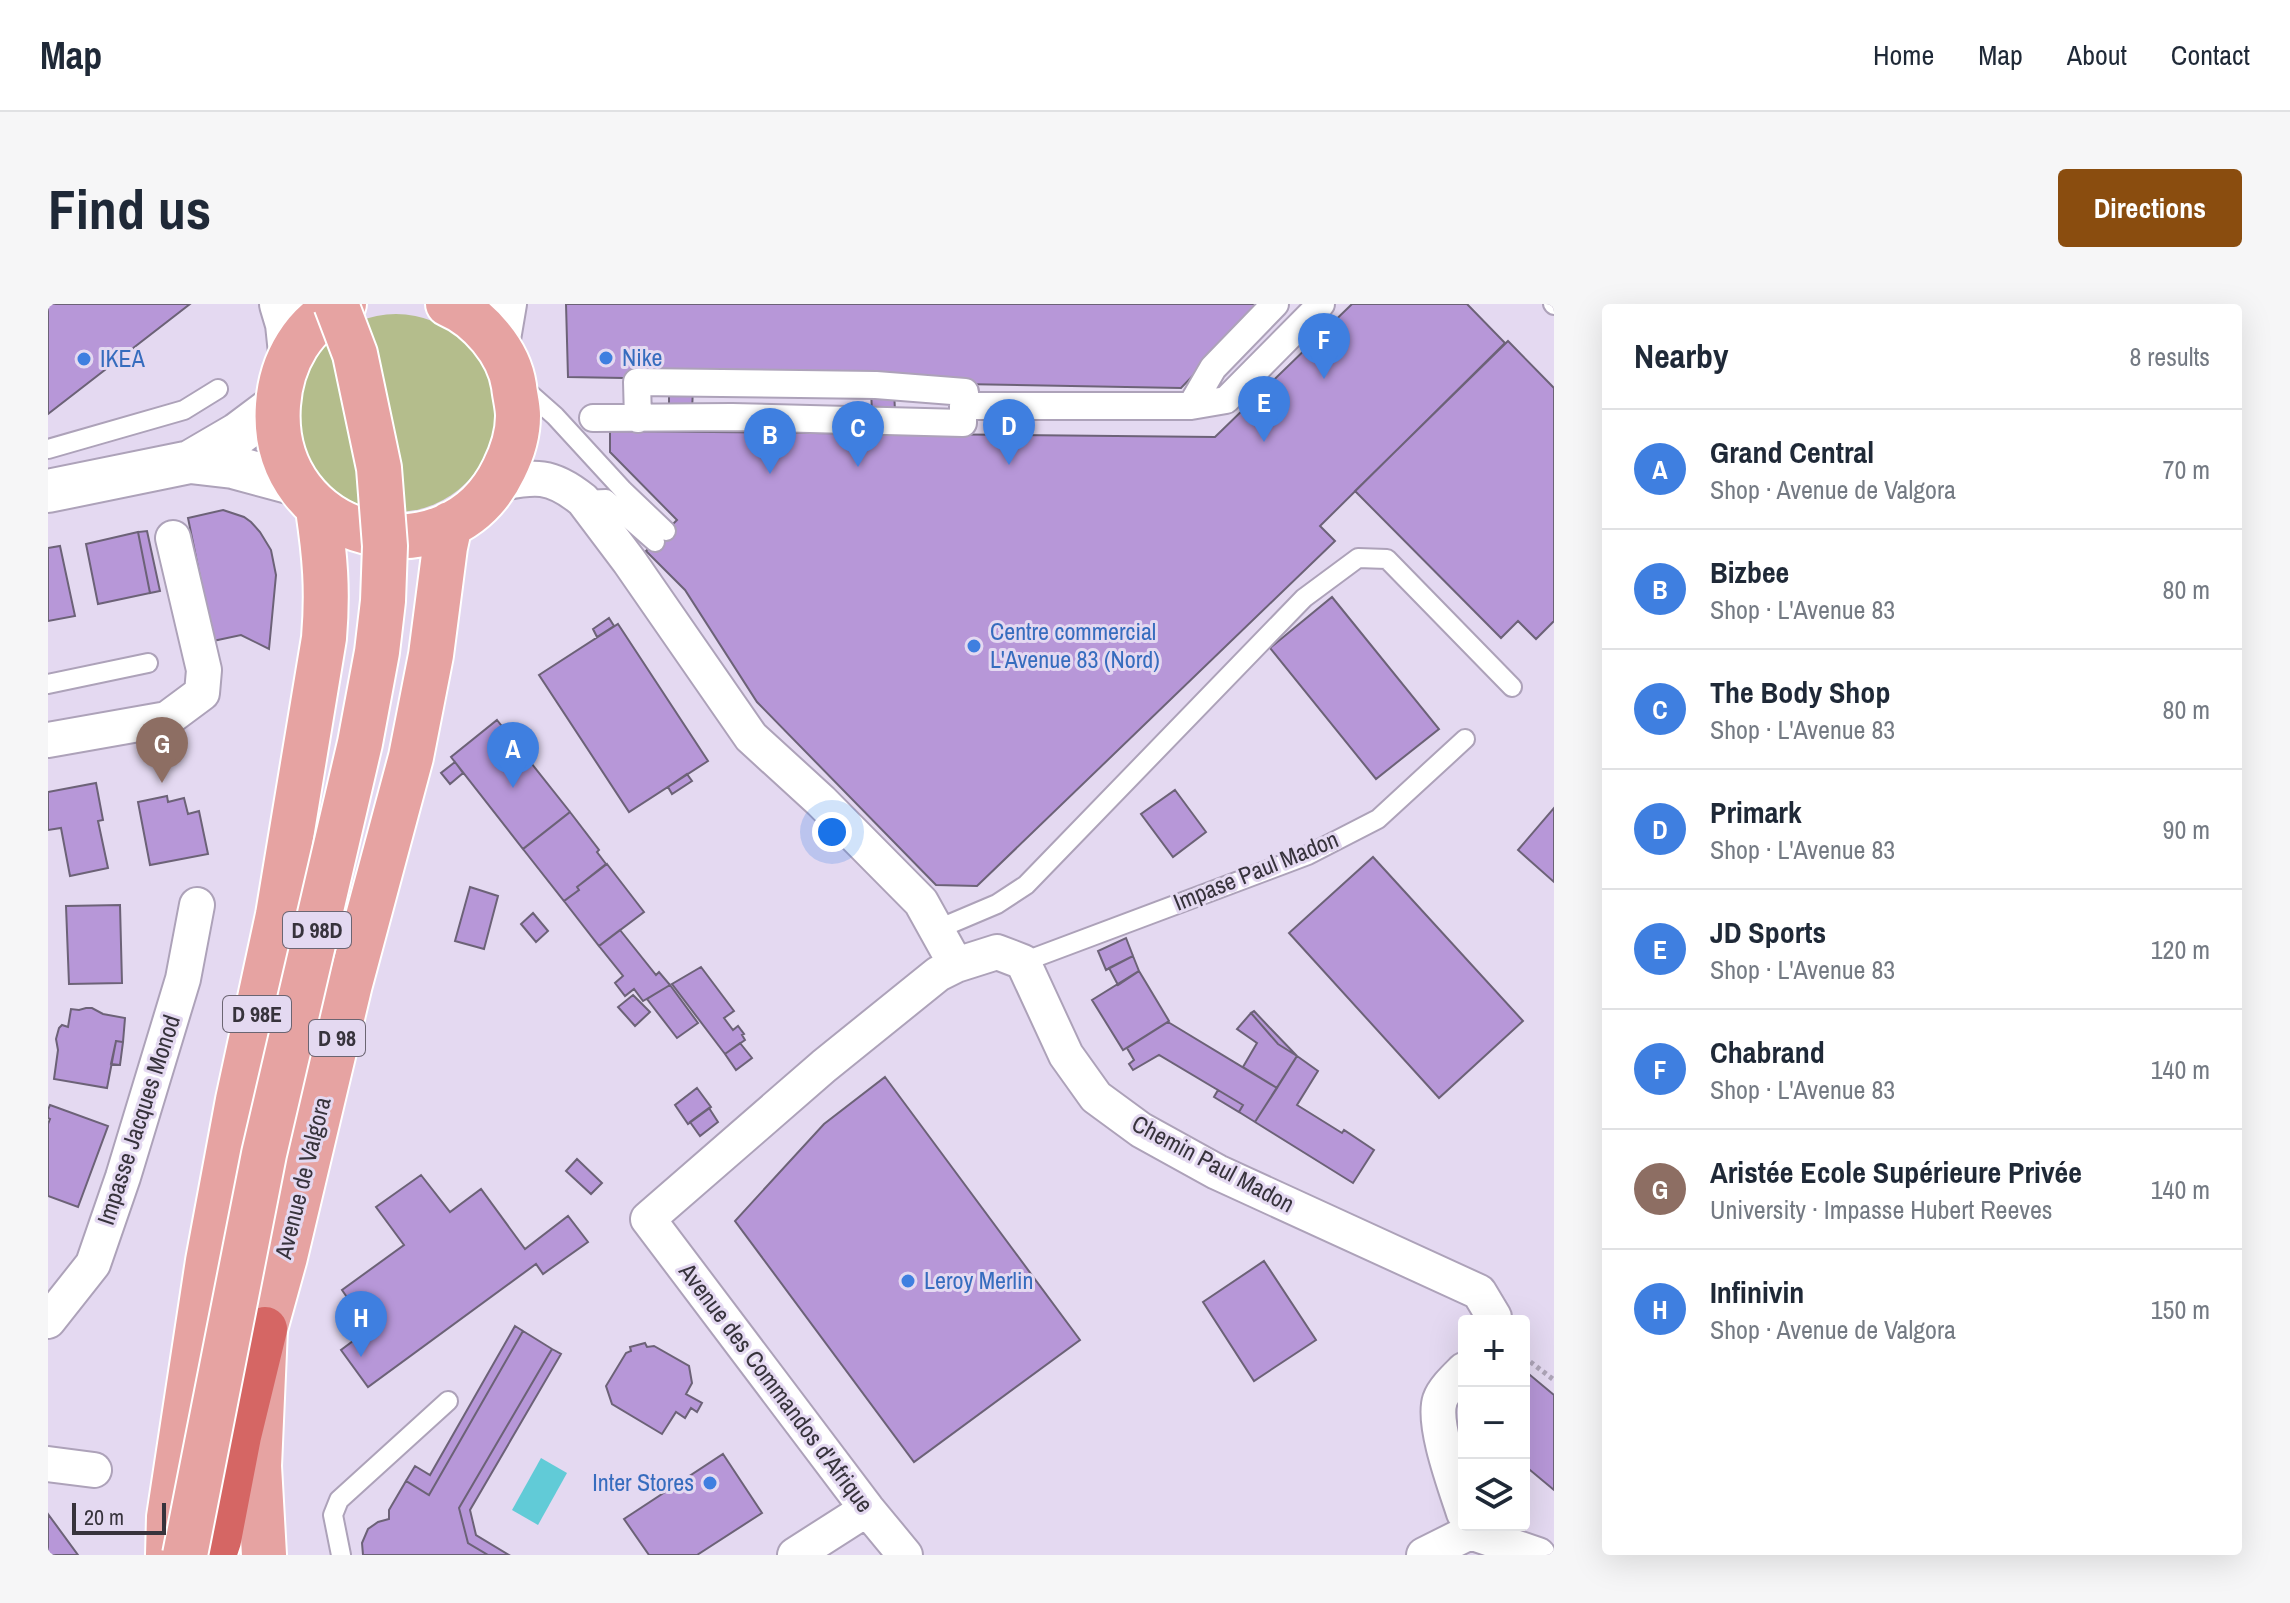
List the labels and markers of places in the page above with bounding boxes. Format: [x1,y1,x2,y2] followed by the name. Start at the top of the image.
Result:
[1298,313,1350,379] pin: F
[622,341,662,373] place label: Nike
[100,342,146,374] place label: IKEA
[597,349,615,367] marker: Nike
[75,350,93,368] marker: IKEA
[1238,376,1290,442] pin: E
[983,399,1035,465] pin: D
[832,401,884,467] pin: C
[744,408,796,474] pin: B
[990,615,1160,675] place label: Centre commercial L'Avenue 83 (Nord)
[965,637,983,655] marker: Centre commercial L'Avenue 83 (Nord)
[136,717,188,783] pin: G
[487,722,539,788] pin: A
[924,1264,1033,1296] place label: Leroy Merlin
[899,1272,917,1290] marker: Leroy Merlin
[335,1291,387,1357] pin: H
[592,1466,694,1498] place label: Inter Stores
[701,1474,719,1492] marker: Inter Stores

